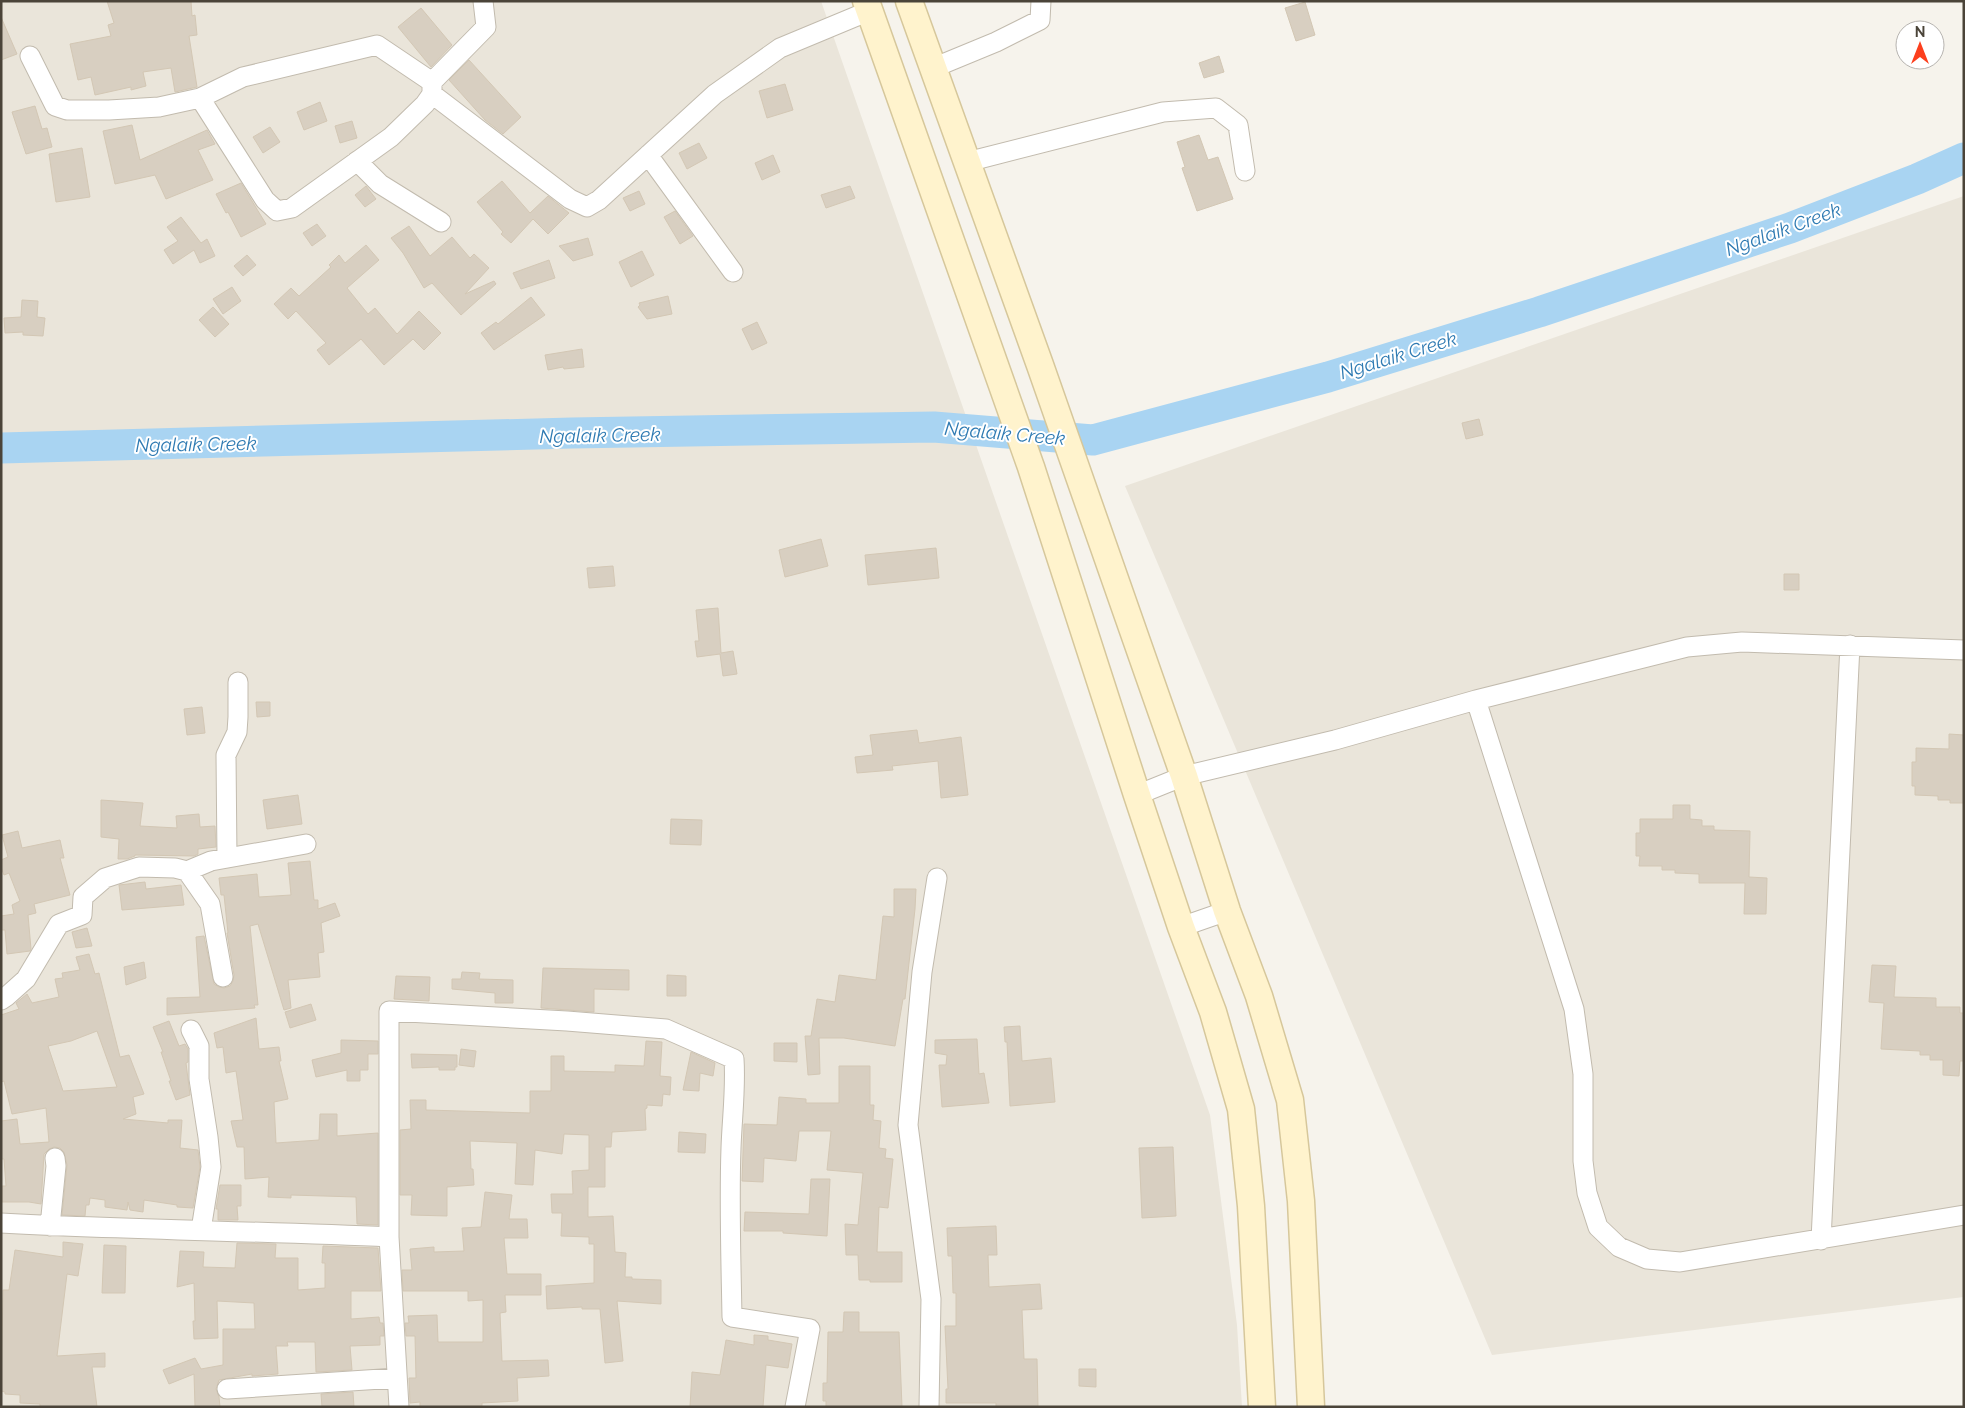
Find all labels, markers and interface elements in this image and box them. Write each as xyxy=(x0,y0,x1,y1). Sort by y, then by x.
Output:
north arrow xyxy=(1895,20,1945,70)
text: N xyxy=(1915,24,1925,40)
water label: Ngalaik Creek xyxy=(1722,198,1844,260)
water label: Ngalaik Creek xyxy=(1337,327,1459,383)
water label: Ngalaik Creek xyxy=(944,417,1066,449)
water label: Ngalaik Creek xyxy=(539,423,661,447)
water label: Ngalaik Creek xyxy=(135,432,257,456)

